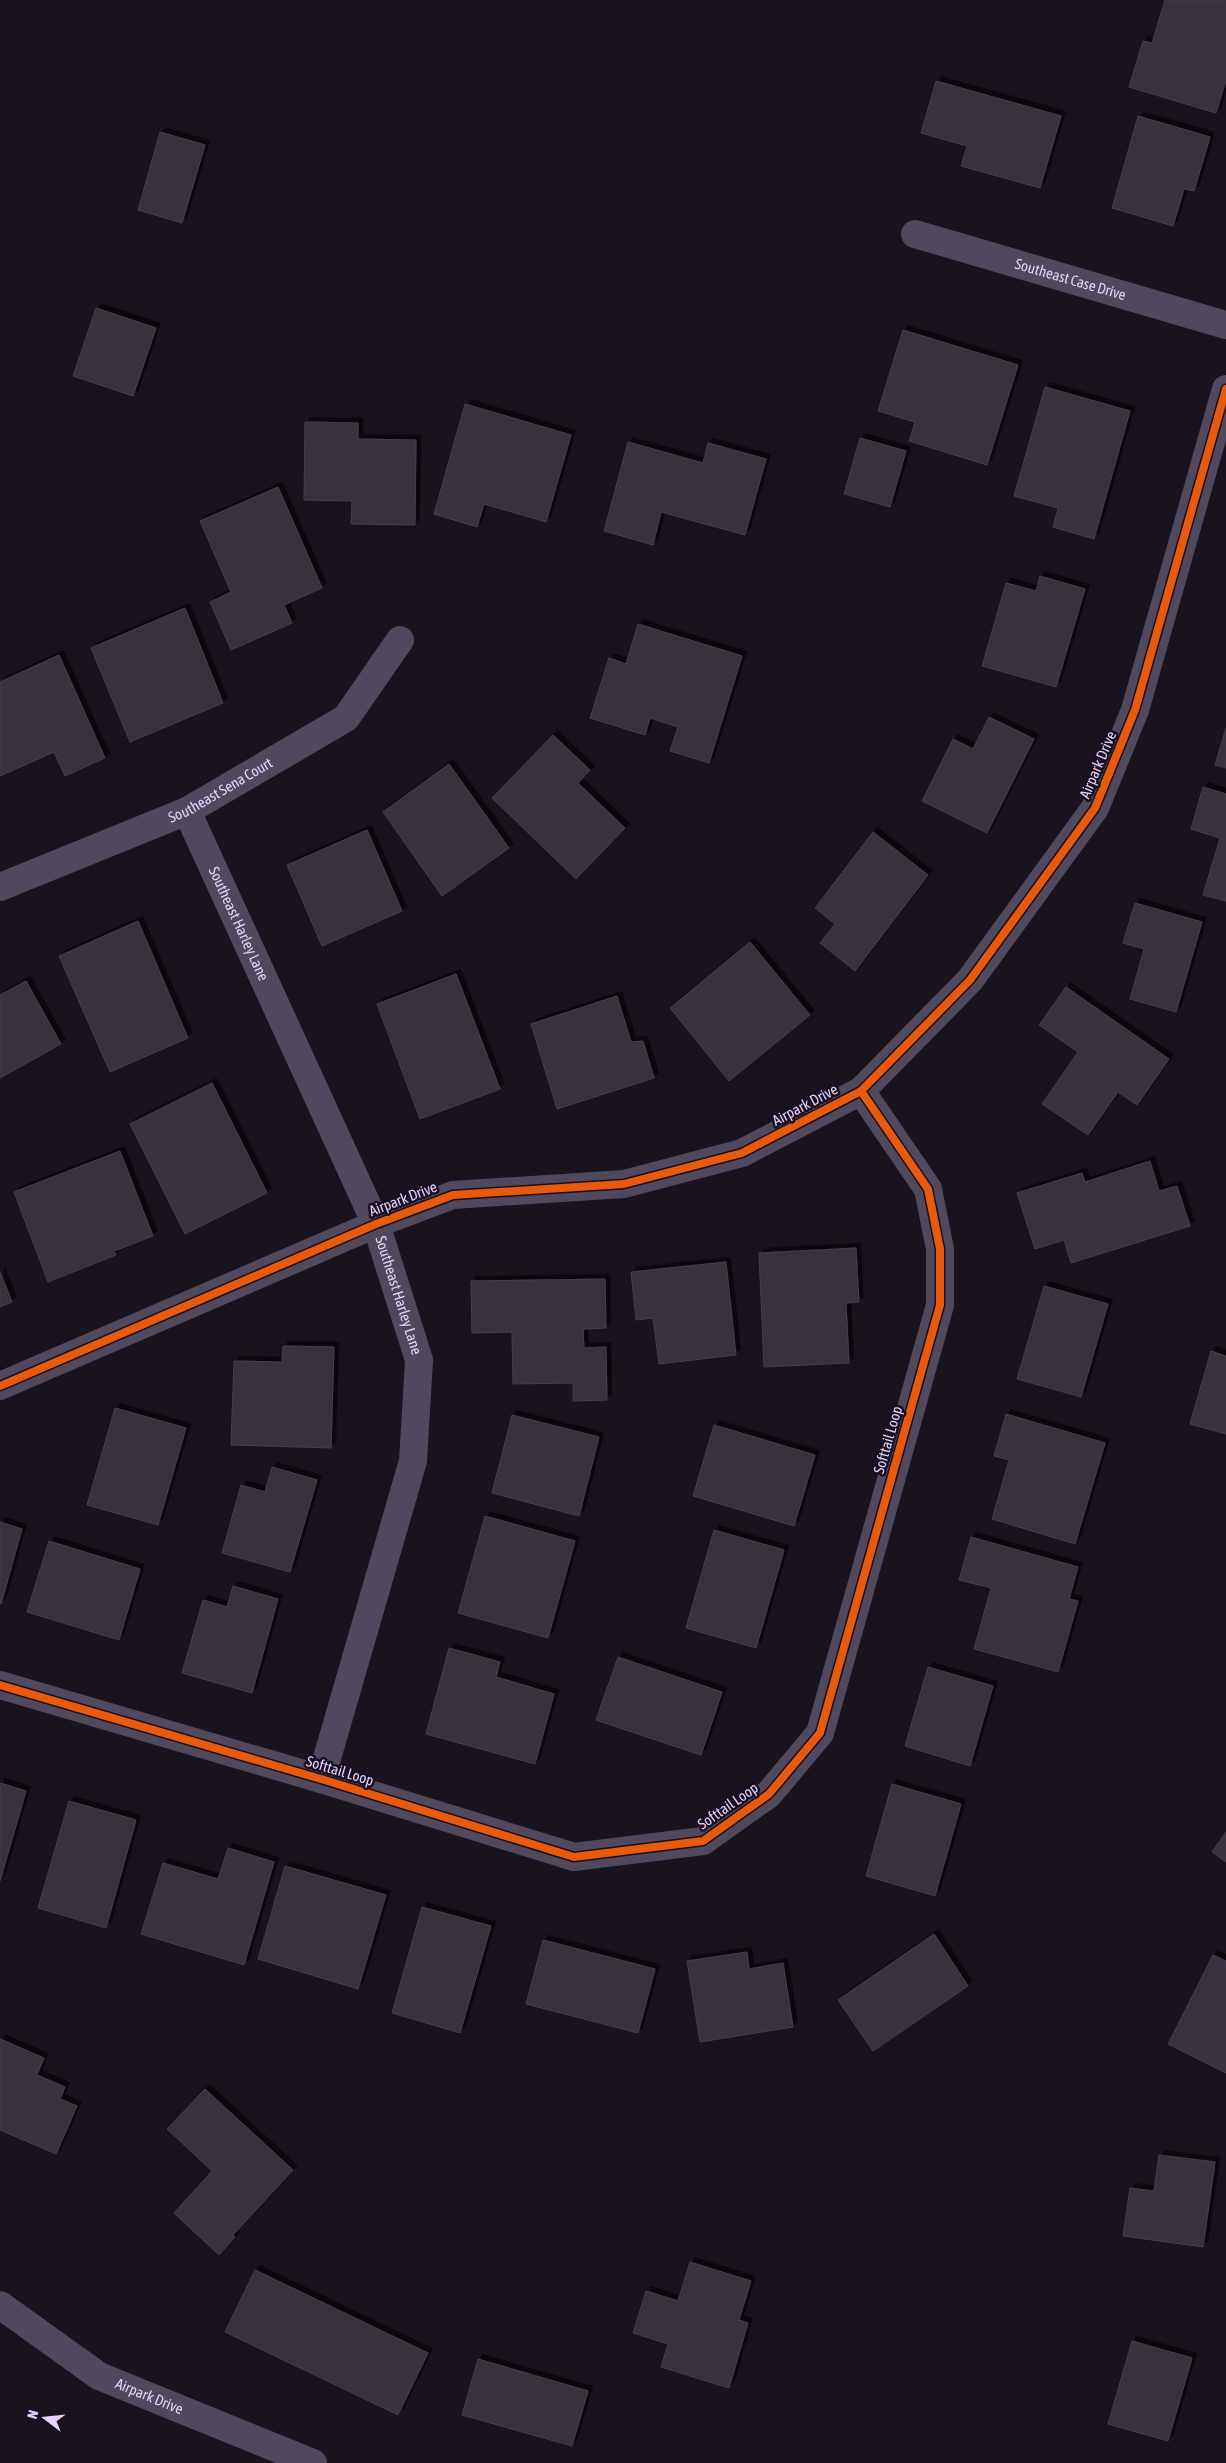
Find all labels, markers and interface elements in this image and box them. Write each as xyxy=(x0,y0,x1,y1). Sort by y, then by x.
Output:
street label: Southeast Case Drive xyxy=(1013,255,1128,303)
street label: Airpark Drive xyxy=(1076,728,1119,801)
street label: Southeast Sena Court xyxy=(166,754,275,826)
street label: Southeast Harley Lane xyxy=(206,864,273,983)
street label: Airpark Drive xyxy=(769,1080,840,1129)
street label: Airpark Drive xyxy=(366,1178,439,1219)
street label: Southeast Harley Lane xyxy=(372,1234,426,1357)
street label: Softtail Loop xyxy=(870,1404,905,1476)
street label: Softtail Loop xyxy=(304,1752,376,1789)
street label: Softtail Loop xyxy=(694,1779,761,1833)
street label: Airpark Drive xyxy=(113,2375,186,2417)
north arrow xyxy=(20,2393,70,2443)
text: N xyxy=(24,2408,41,2421)

